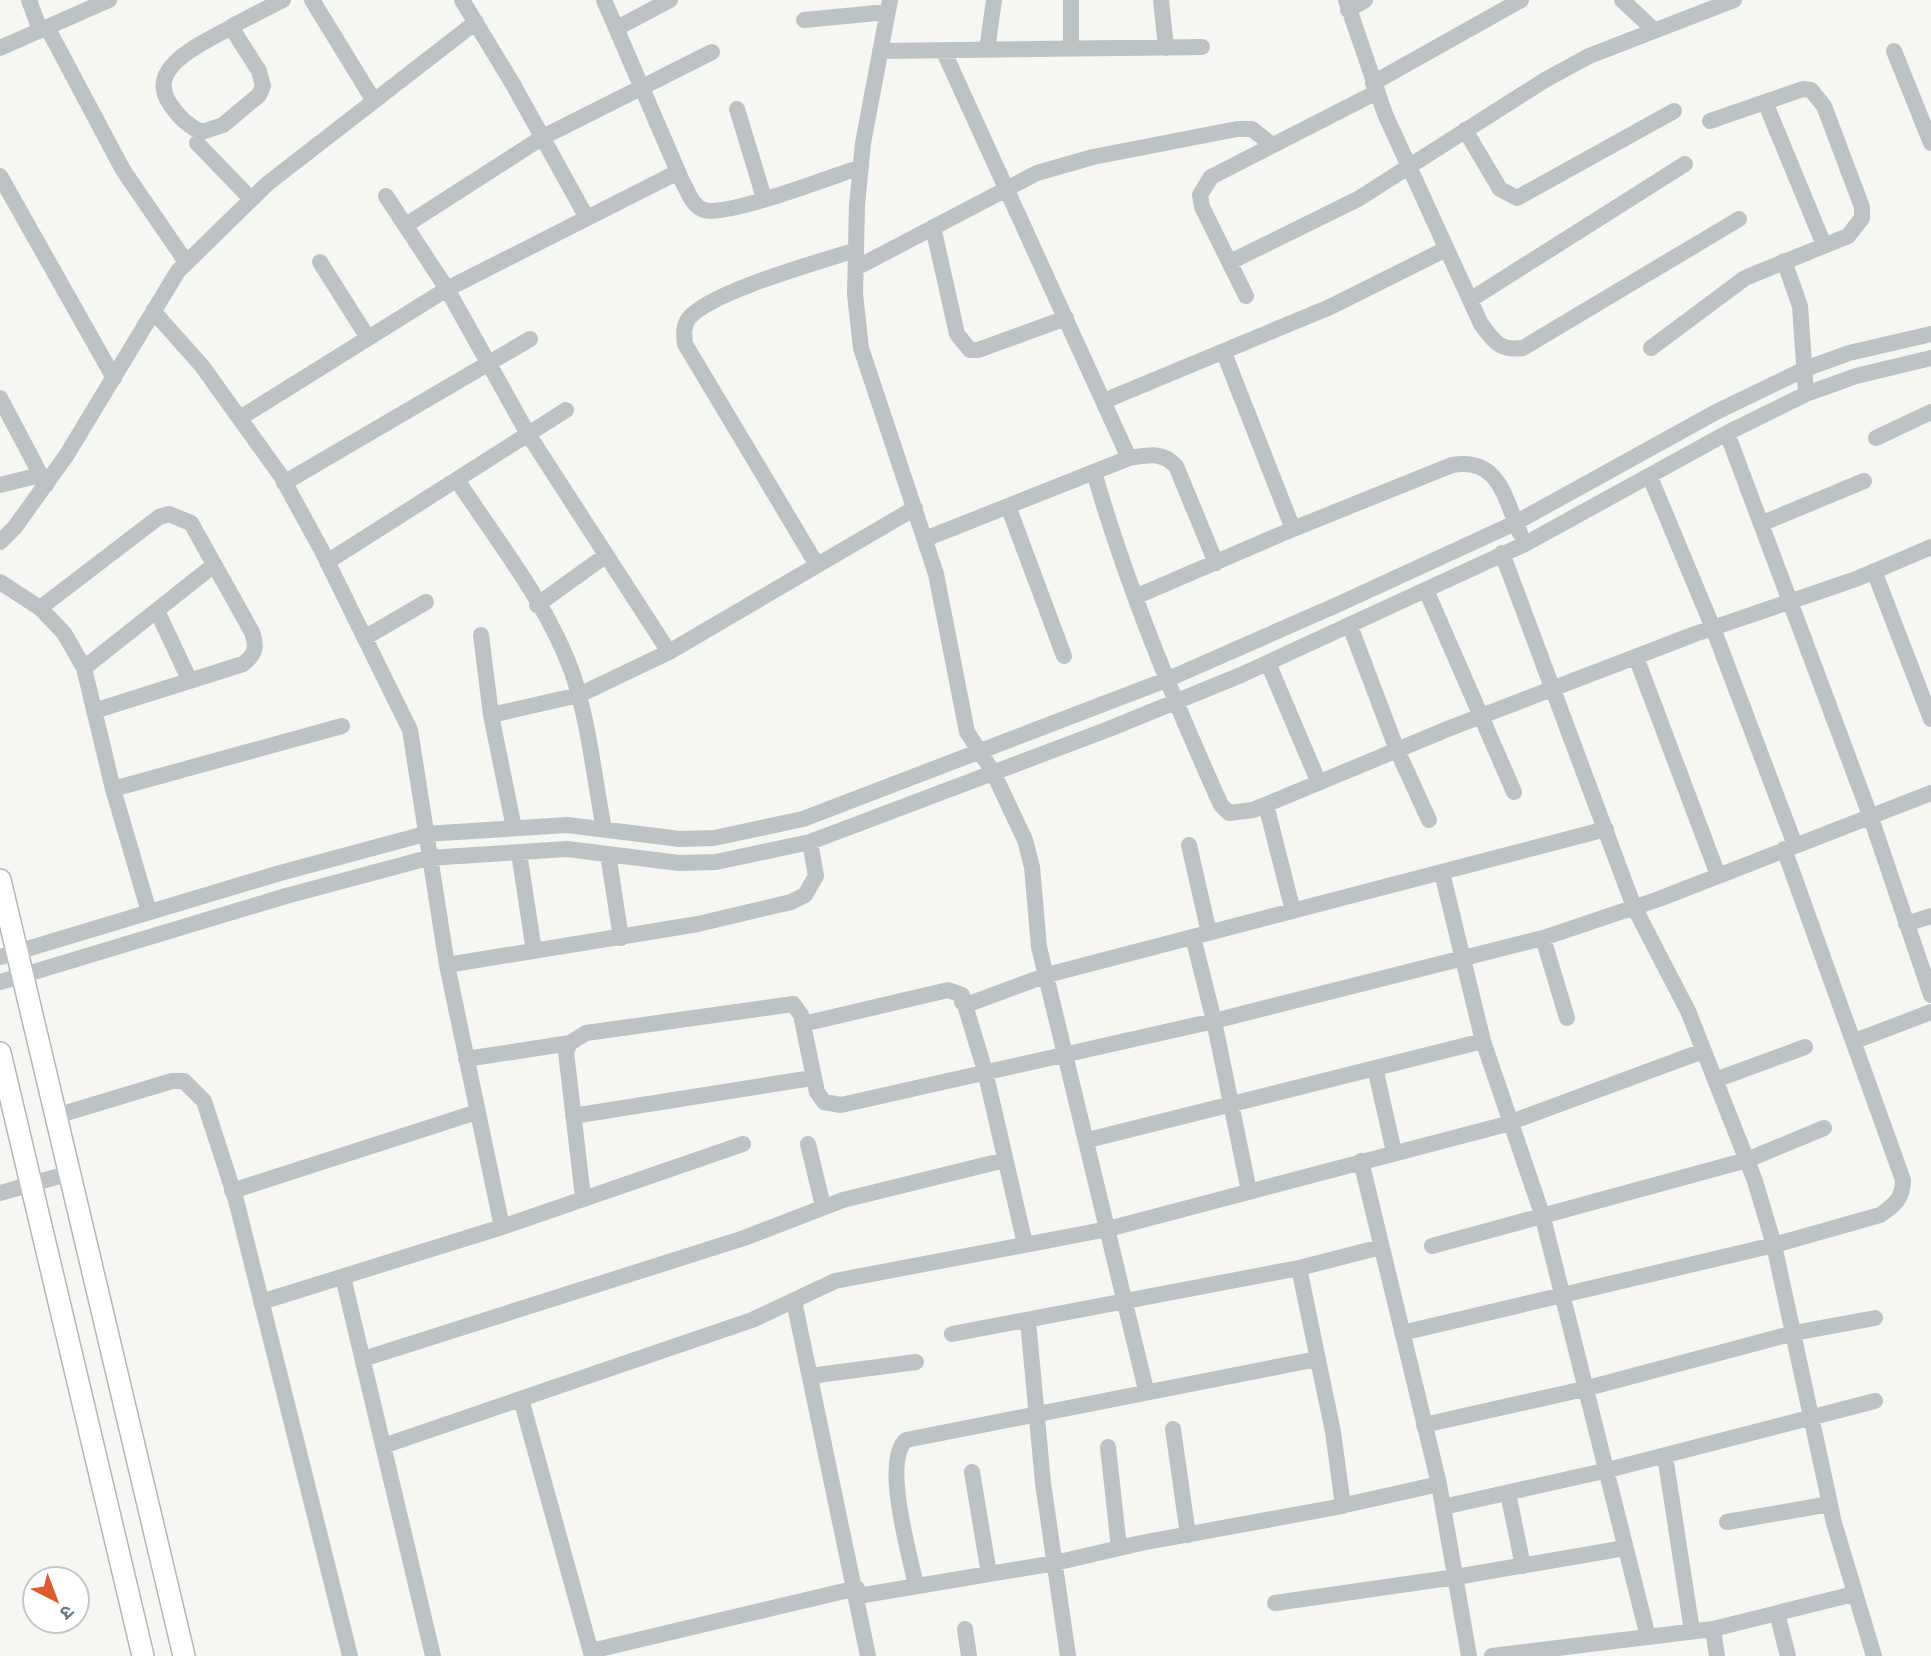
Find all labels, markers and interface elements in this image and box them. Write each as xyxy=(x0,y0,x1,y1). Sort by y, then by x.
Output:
north arrow xyxy=(21,1565,91,1635)
text: उ xyxy=(55,1600,79,1625)

